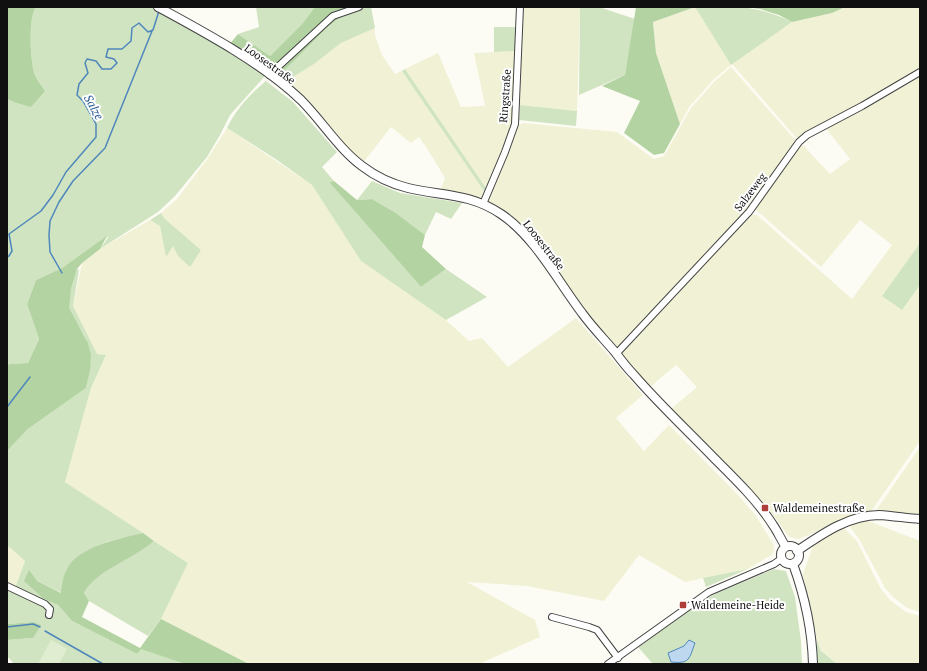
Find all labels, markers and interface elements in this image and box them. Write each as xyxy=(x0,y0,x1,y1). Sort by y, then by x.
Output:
street label: Loosestraße xyxy=(242,41,299,87)
street label: Ringstraße xyxy=(496,68,514,123)
water label: Salze xyxy=(81,92,107,123)
street label: Salzeweg xyxy=(731,170,769,214)
street label: Loosestraße xyxy=(520,217,568,273)
place label: Waldemeinestraße xyxy=(773,501,865,515)
marker: Waldemeinestraße xyxy=(760,503,770,513)
place label: Waldemeine-Heide xyxy=(691,598,785,612)
marker: Waldemeine-Heide xyxy=(678,600,688,610)

